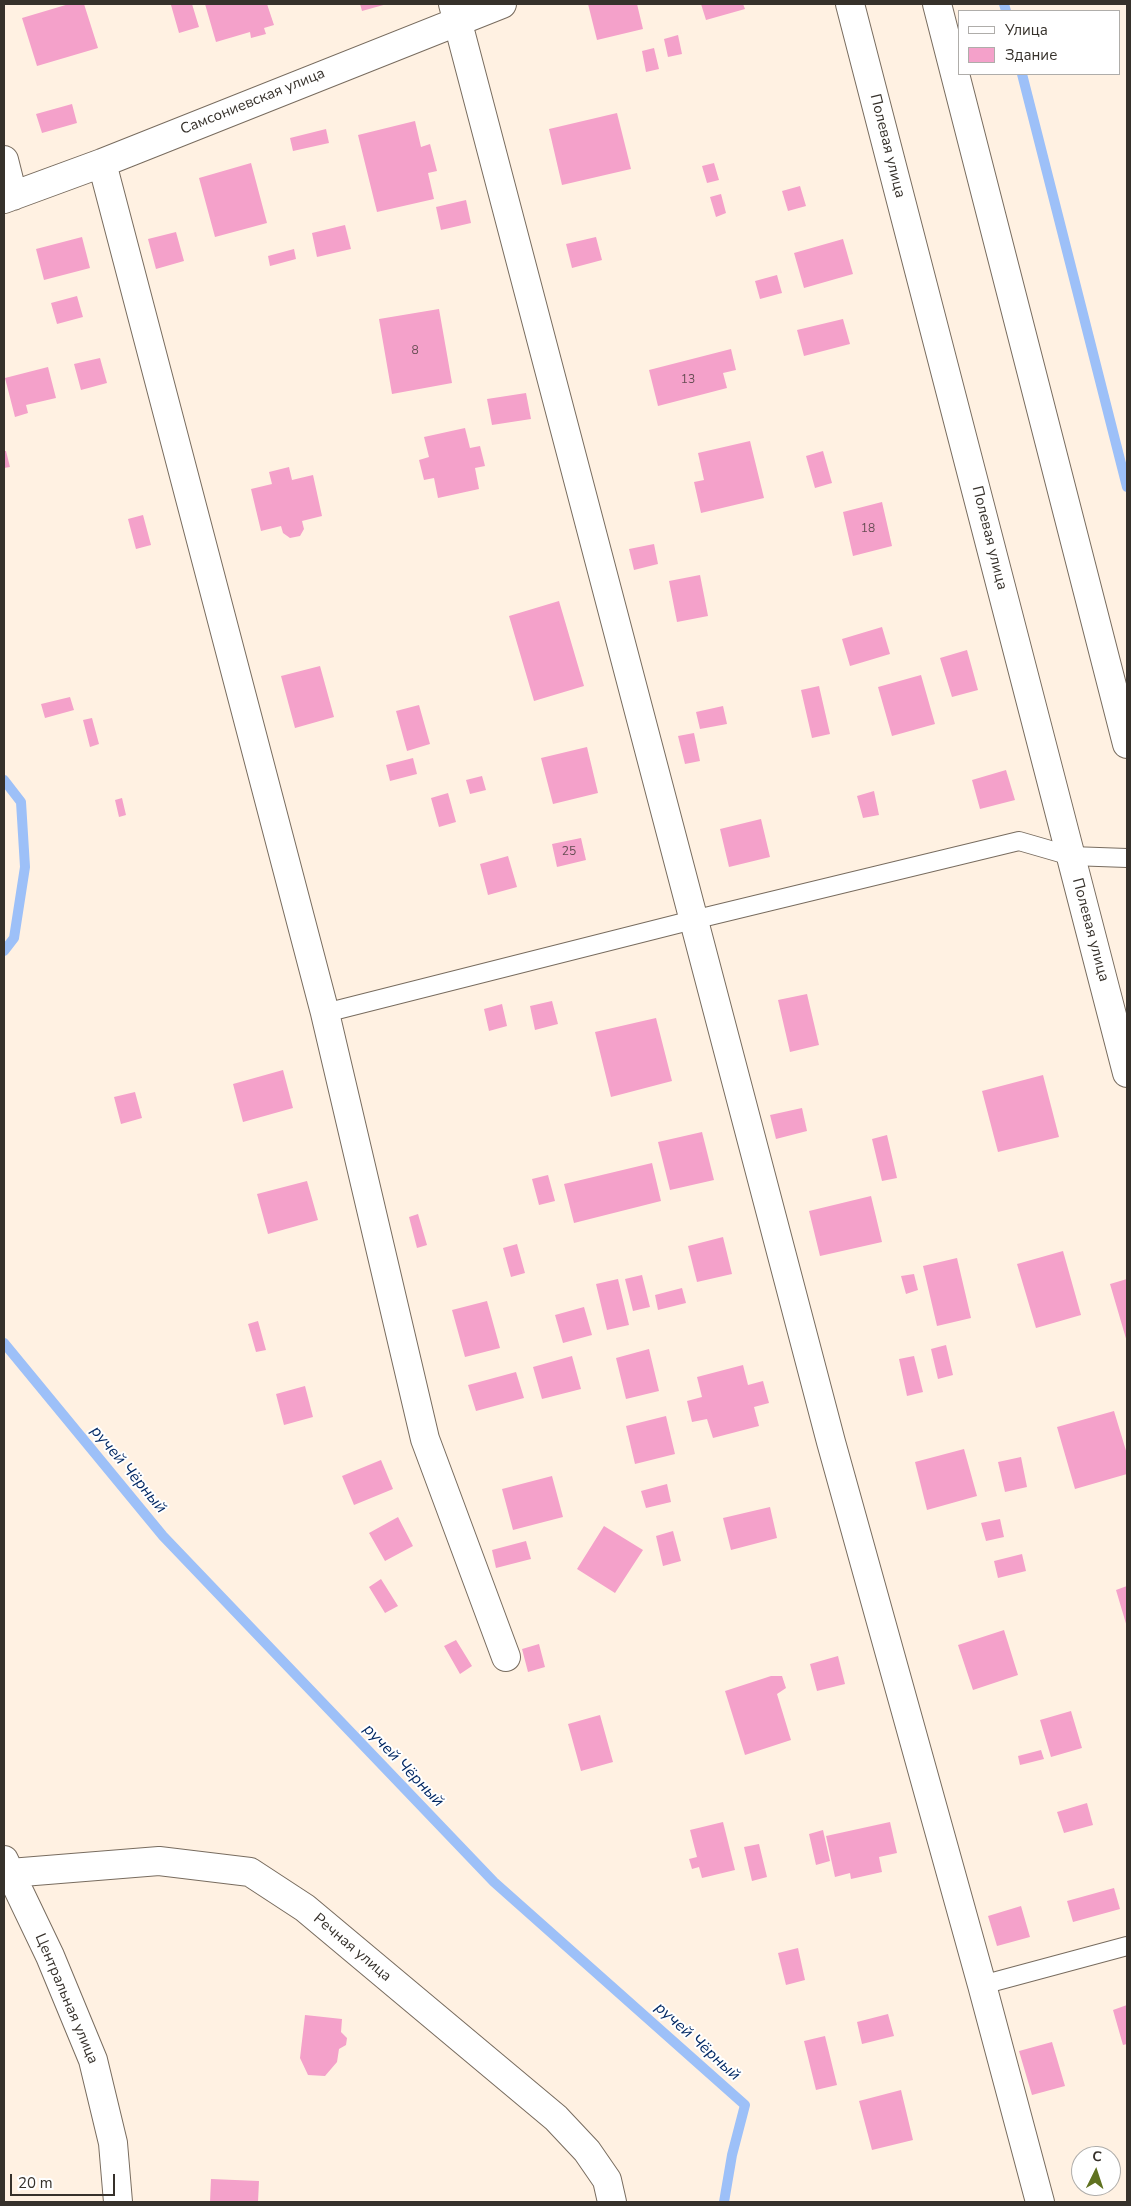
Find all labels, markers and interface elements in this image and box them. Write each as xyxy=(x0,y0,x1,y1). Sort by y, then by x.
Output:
legend xyxy=(958,10,1121,75)
text: Улица xyxy=(1005,20,1048,40)
text: Здание xyxy=(1005,45,1057,65)
street label: Самсониевская улица xyxy=(178,65,328,139)
street label: Полевая улица xyxy=(865,92,909,200)
house number: 8 xyxy=(411,344,419,358)
house number: 13 xyxy=(681,373,695,387)
street label: Полевая улица xyxy=(967,484,1011,592)
house number: 18 xyxy=(861,522,875,536)
house number: 25 xyxy=(562,845,576,859)
street label: Полевая улица xyxy=(1068,876,1112,984)
water label: ручей Чёрный xyxy=(86,1422,170,1518)
water label: ручей Чёрный xyxy=(359,1720,447,1812)
street label: Речная улица xyxy=(309,1910,395,1986)
street label: Центральная улица xyxy=(30,1931,102,2067)
water label: ручей Чёрный xyxy=(650,1999,744,2085)
north arrow xyxy=(1071,2146,1121,2196)
text: С xyxy=(1092,2147,1102,2166)
scale bar xyxy=(12,2164,118,2196)
text: 20 m xyxy=(18,2173,53,2193)

